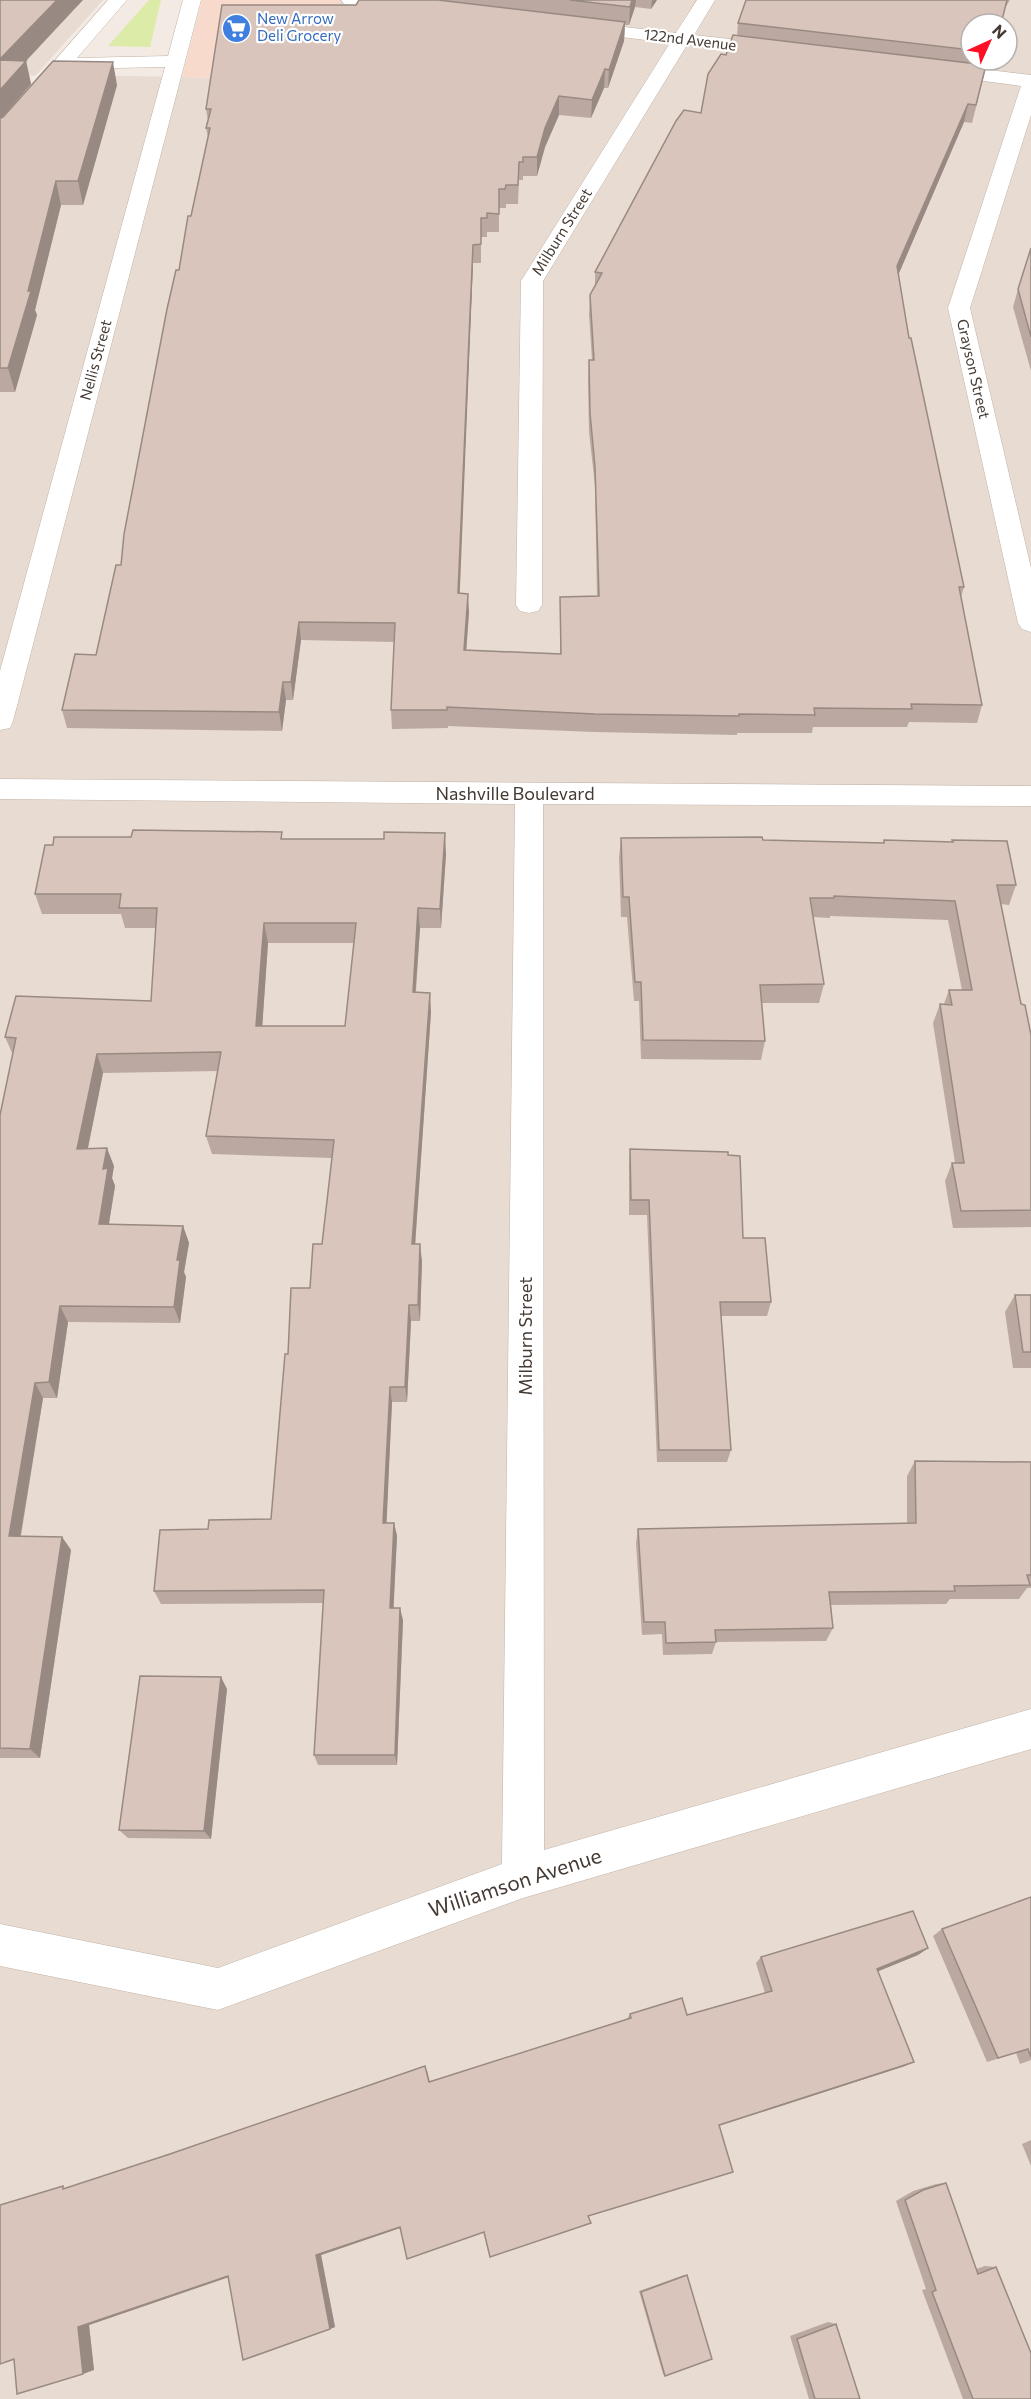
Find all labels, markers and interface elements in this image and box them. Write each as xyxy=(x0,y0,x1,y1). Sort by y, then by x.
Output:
place label: New Arrow Deli Grocery xyxy=(257,9,342,44)
supermarket icon: New Arrow Deli Grocery xyxy=(220,12,252,44)
north arrow xyxy=(959,12,1019,72)
text: N xyxy=(989,20,1011,42)
street label: 122nd Avenue xyxy=(643,24,738,54)
street label: Milburn Street xyxy=(527,185,595,278)
street label: Nellis Street xyxy=(76,317,114,402)
street label: Grayson Street xyxy=(954,317,994,420)
street label: Nashville Boulevard xyxy=(435,782,595,804)
street label: Milburn Street xyxy=(514,1277,536,1395)
street label: Williamson Avenue xyxy=(425,1842,604,1921)

